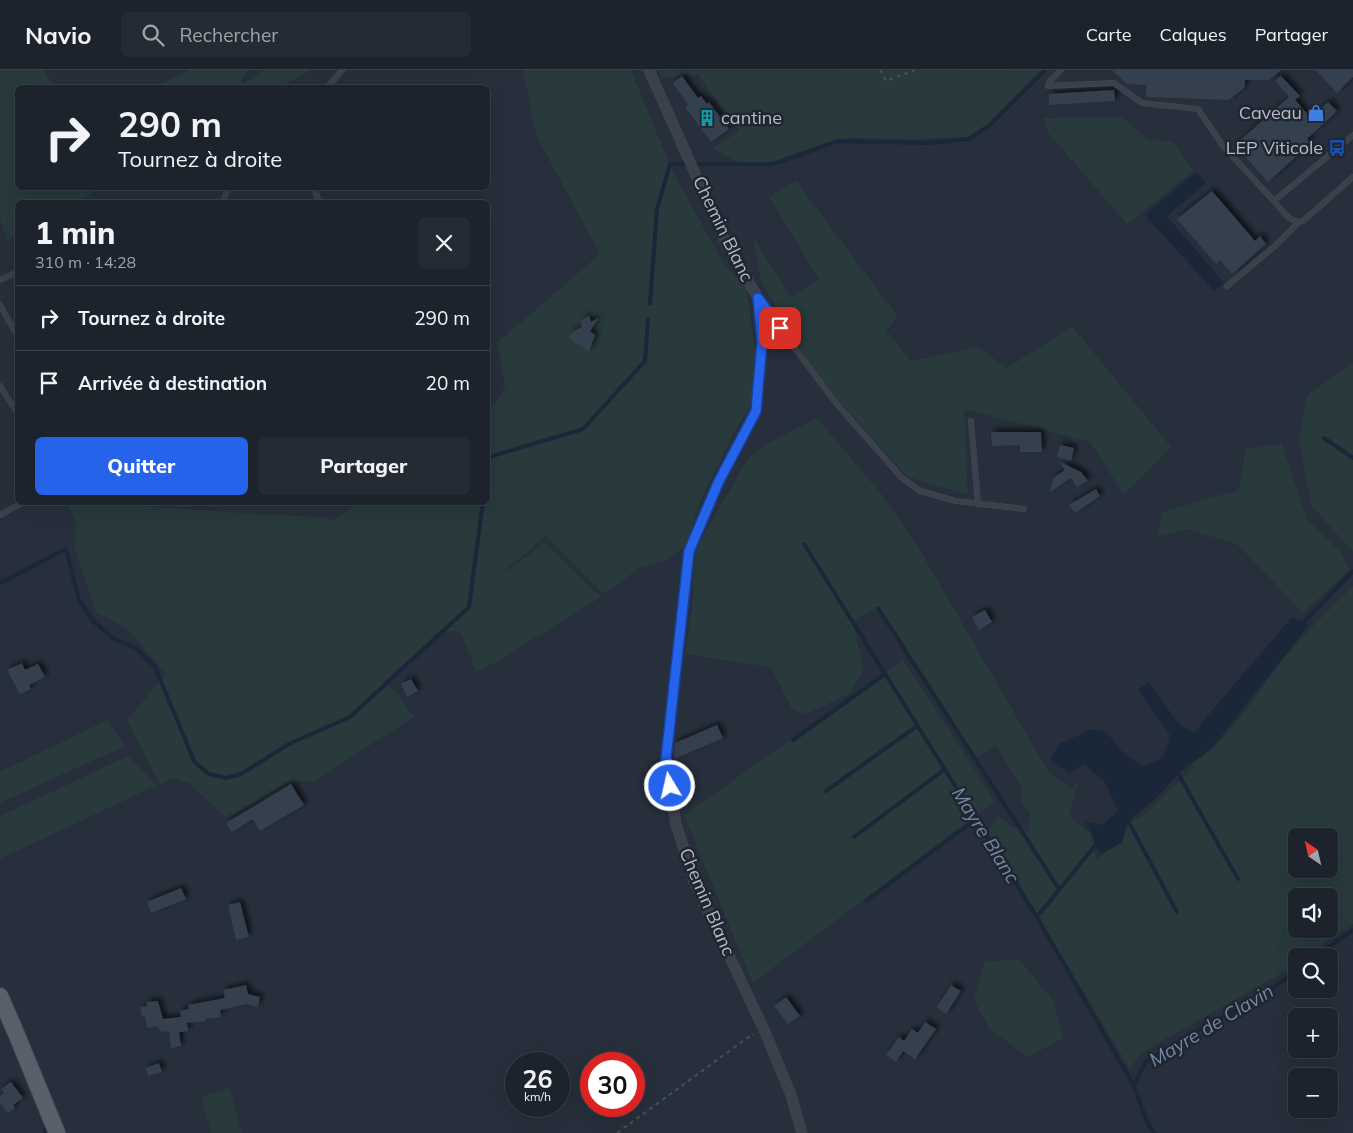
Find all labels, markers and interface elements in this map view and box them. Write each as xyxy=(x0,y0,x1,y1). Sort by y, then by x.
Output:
search box xyxy=(121,12,471,57)
text: Navio xyxy=(25,20,91,50)
icon: search xyxy=(139,21,167,49)
text: Rechercher xyxy=(179,23,278,47)
text: Carte xyxy=(1086,23,1132,46)
text: Calques xyxy=(1160,23,1227,46)
text: Partager xyxy=(1255,23,1328,46)
place label: Caveau xyxy=(1239,101,1302,124)
text: 290 m xyxy=(118,102,222,146)
shop icon: Caveau xyxy=(1306,103,1326,123)
icon: right xyxy=(35,105,100,170)
place label: cantine xyxy=(721,106,782,129)
building icon: cantine xyxy=(697,108,717,128)
place label: LEP Viticole xyxy=(1226,136,1323,159)
bus stop icon: LEP Viticole xyxy=(1327,138,1347,158)
text: Tournez à droite xyxy=(118,145,282,173)
street label: Chemin Blanc xyxy=(688,172,759,285)
text: 1 min xyxy=(35,214,115,252)
button: close xyxy=(418,217,470,269)
text: 310 m · 14:28 xyxy=(35,252,136,272)
icon: right xyxy=(35,304,63,332)
text: Tournez à droite xyxy=(78,306,225,330)
text: 290 m xyxy=(414,306,470,330)
pin xyxy=(759,307,801,349)
icon: arrive xyxy=(766,314,794,342)
icon: arrive xyxy=(35,369,63,397)
text: Arrivée à destination xyxy=(78,371,267,395)
text: 20 m xyxy=(426,371,470,395)
button: Quitter xyxy=(35,437,248,495)
button: Partager xyxy=(258,437,470,495)
position arrow xyxy=(643,759,695,811)
water label: Mayre Blanc xyxy=(947,782,1025,888)
north arrow xyxy=(1288,828,1338,878)
map controls xyxy=(1288,828,1338,1118)
street label: Chemin Blanc xyxy=(674,844,741,959)
button: sound xyxy=(1288,888,1338,938)
button: search xyxy=(1288,948,1338,998)
water label: Mayre de Clavin xyxy=(1144,978,1278,1072)
button: + xyxy=(1288,1008,1338,1058)
speed limit sign: 30 xyxy=(580,1052,645,1117)
text: 26 xyxy=(522,1063,553,1094)
button: − xyxy=(1288,1068,1338,1118)
text: km/h xyxy=(524,1089,551,1104)

